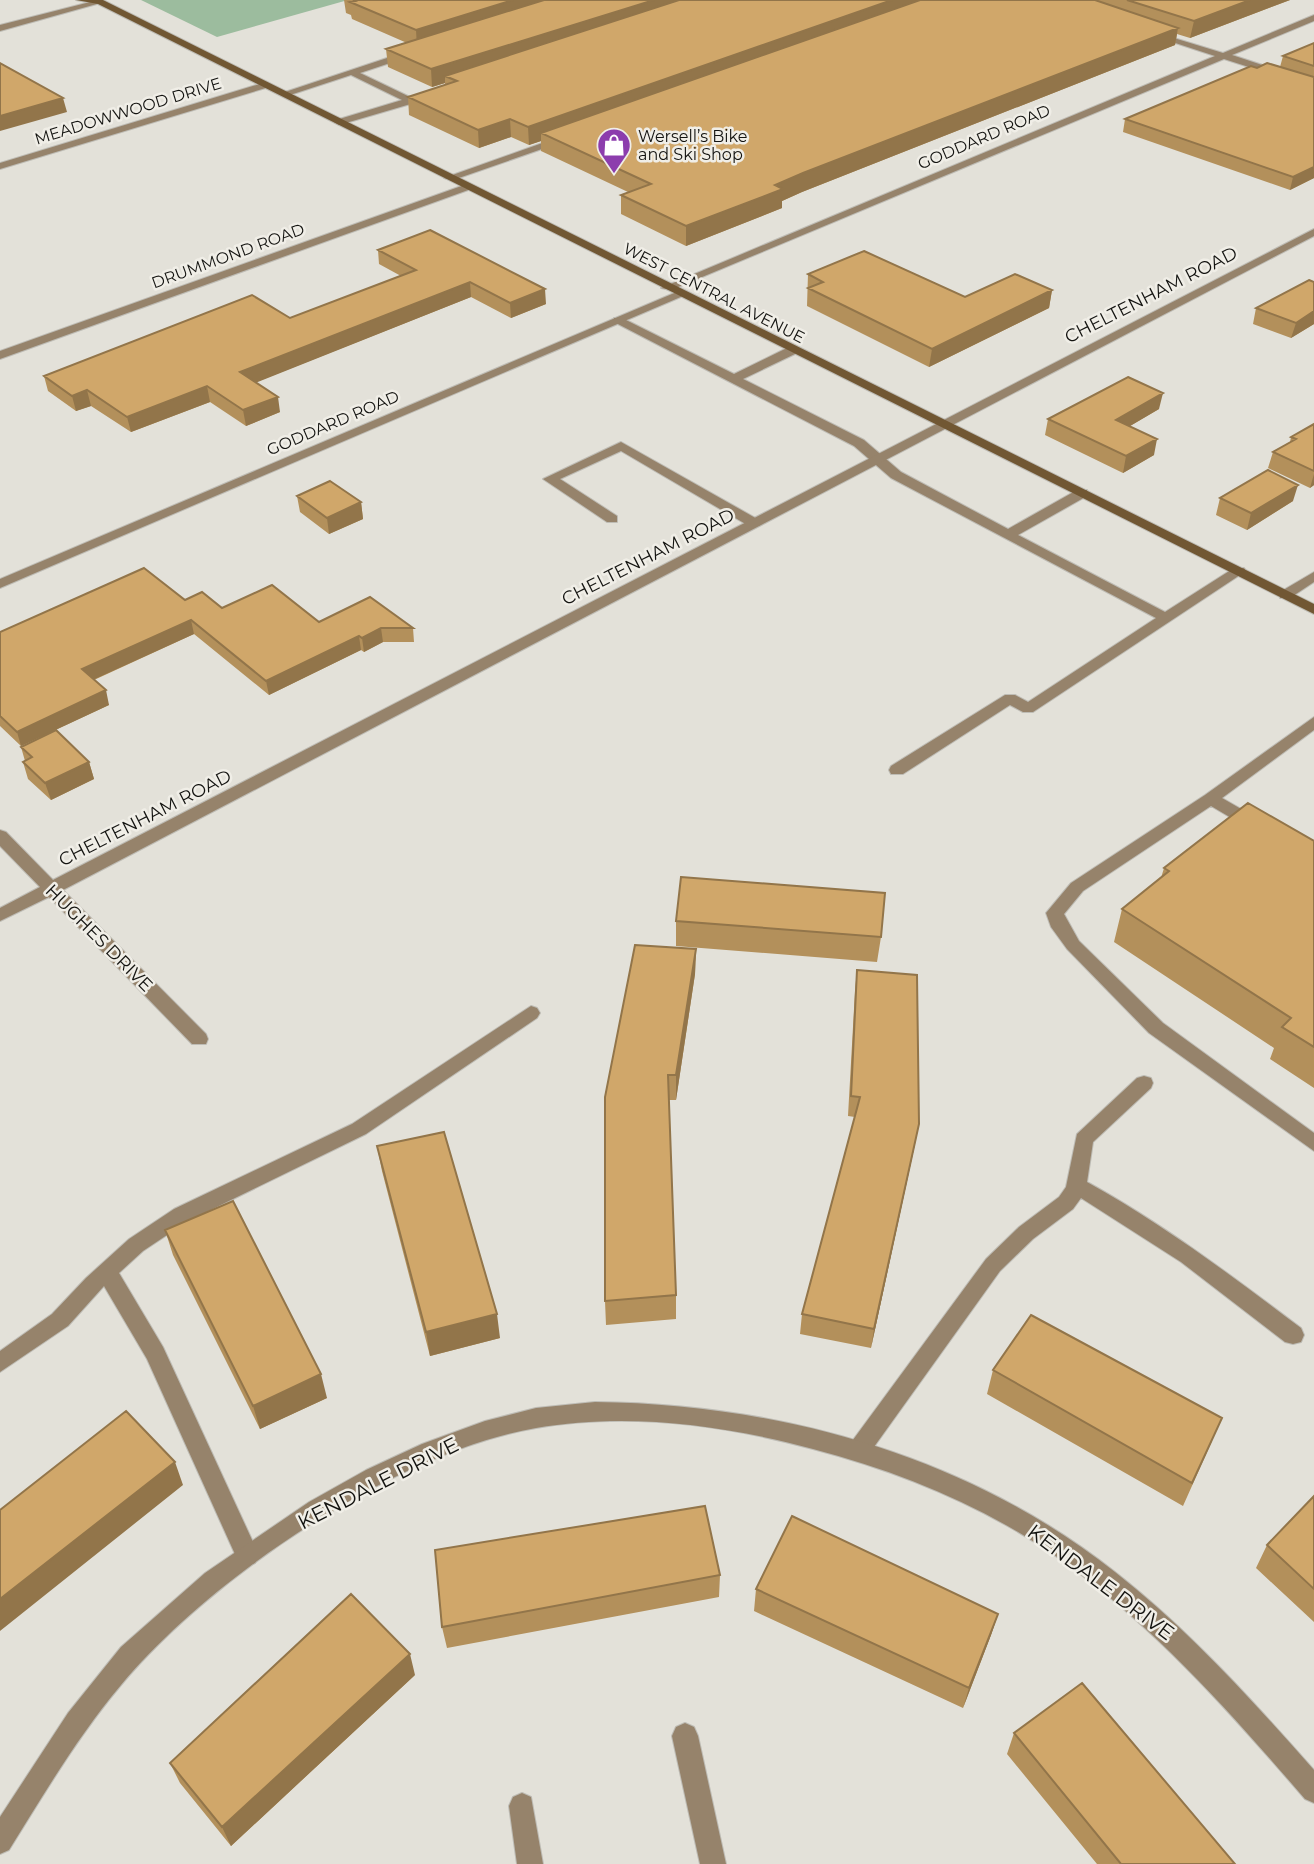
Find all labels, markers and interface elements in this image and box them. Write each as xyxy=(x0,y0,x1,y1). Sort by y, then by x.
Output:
street label: MEADOWWOOD DRIVE xyxy=(32,74,224,148)
street label: GODDARD ROAD xyxy=(915,101,1053,173)
shop icon: Wersell’s Bike and Ski Shop xyxy=(595,126,633,175)
place label: Wersell’s Bike and Ski Shop xyxy=(638,127,747,164)
street label: DRUMMOND ROAD xyxy=(149,219,307,293)
street label: WEST CENTRAL AVENUE xyxy=(620,239,808,347)
street label: CHELTENHAM ROAD xyxy=(1061,242,1241,348)
street label: GODDARD ROAD xyxy=(264,387,402,459)
street label: CHELTENHAM ROAD xyxy=(558,504,738,610)
street label: CHELTENHAM ROAD xyxy=(55,765,235,871)
street label: HUGHES DRIVE xyxy=(41,880,157,996)
street label: KENDALE DRIVE xyxy=(293,1432,463,1534)
street label: KENDALE DRIVE xyxy=(1023,1519,1179,1645)

